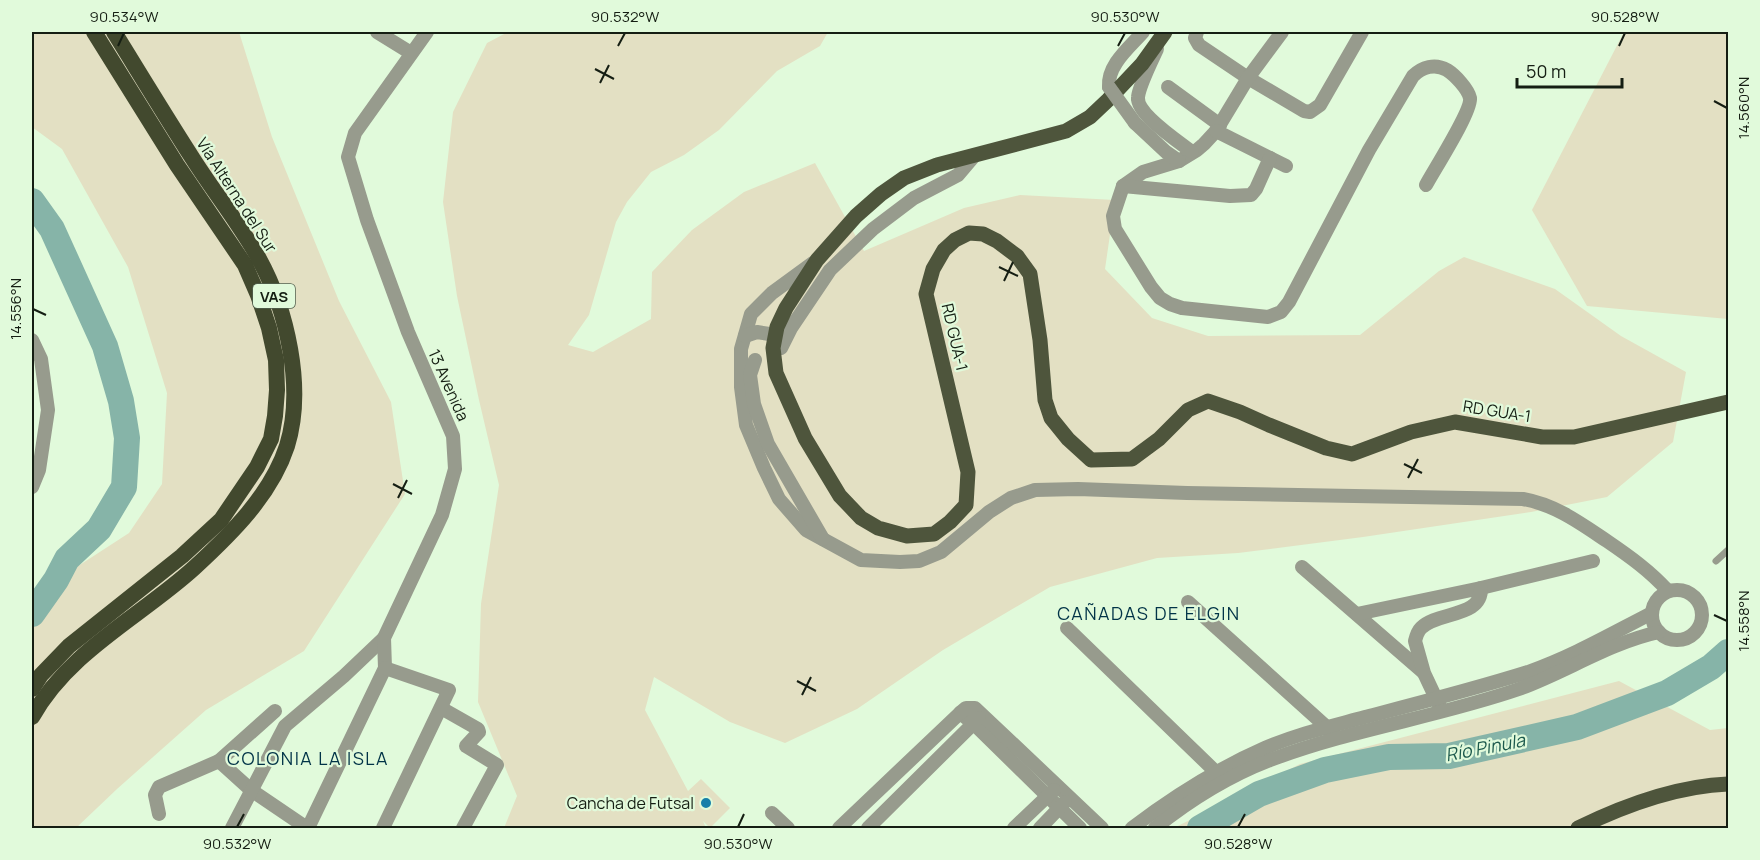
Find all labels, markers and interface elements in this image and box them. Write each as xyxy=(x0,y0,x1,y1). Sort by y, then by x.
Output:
text: 90.534°W xyxy=(90,6,158,27)
text: 90.532°W xyxy=(591,6,659,27)
text: 90.530°W xyxy=(1090,6,1160,27)
text: 90.528°W xyxy=(1591,6,1659,27)
scale bar xyxy=(1517,51,1622,89)
text: 50 m xyxy=(1526,59,1566,83)
text: 14.560°N xyxy=(1733,77,1754,139)
street label: Vía Alterna del Sur xyxy=(192,133,282,257)
text: 14.556°N xyxy=(5,278,26,340)
road number: VAS xyxy=(253,284,295,308)
street label: RD GUA-1 xyxy=(937,301,973,373)
street label: 13 Avenida xyxy=(423,346,475,424)
street label: RD GUA-1 xyxy=(1461,395,1533,427)
text: 14.558°N xyxy=(1733,590,1754,652)
district label: CAÑADAS DE ELGIN xyxy=(1057,601,1241,625)
water label: Río Pinula xyxy=(1443,727,1528,766)
district label: COLONIA LA ISLA xyxy=(227,746,389,770)
place label: Cancha de Futsal xyxy=(567,792,694,814)
marker: Cancha de Futsal xyxy=(699,796,713,810)
text: 90.532°W xyxy=(203,833,271,854)
text: 90.530°W xyxy=(703,833,773,854)
text: 90.528°W xyxy=(1204,833,1272,854)

